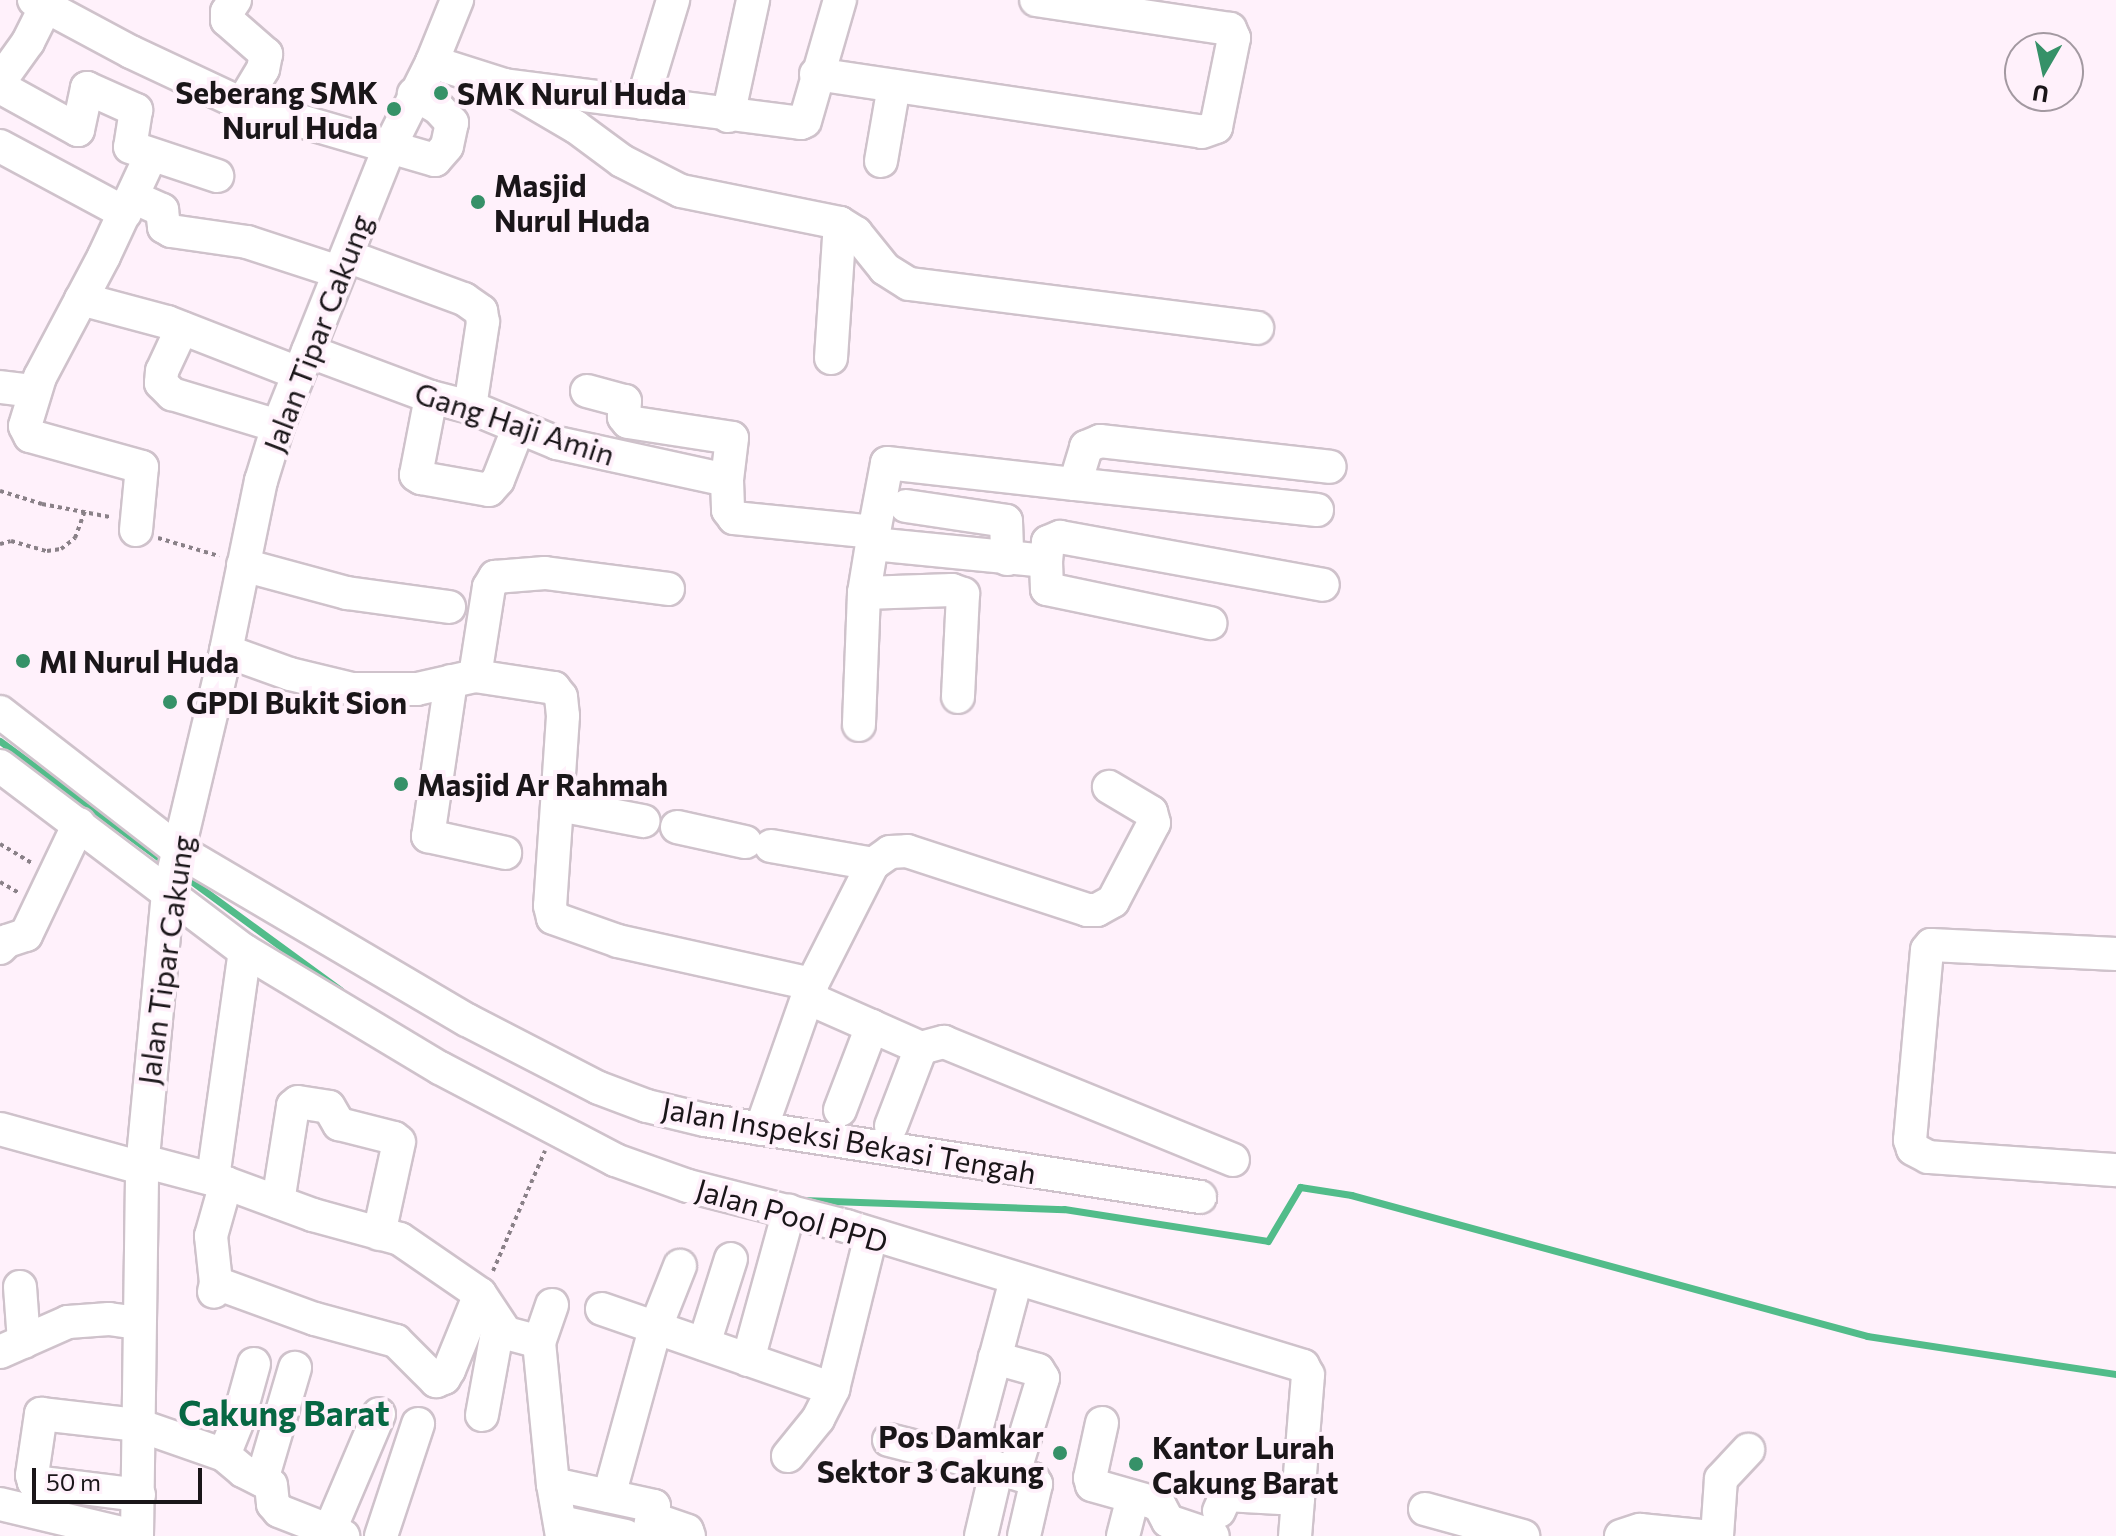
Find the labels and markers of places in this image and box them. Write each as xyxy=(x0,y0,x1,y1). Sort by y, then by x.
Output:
place label: Seberang SMK Nurul Huda xyxy=(175,74,378,144)
place label: SMK Nurul Huda xyxy=(457,75,687,111)
marker: SMK Nurul Huda xyxy=(432,84,450,102)
marker: Seberang SMK Nurul Huda xyxy=(385,100,403,118)
place label: Masjid Nurul Huda xyxy=(494,167,650,238)
marker: Masjid Nurul Huda xyxy=(469,193,487,211)
place label: MI Nurul Huda xyxy=(39,643,239,679)
marker: MI Nurul Huda xyxy=(14,652,32,670)
place label: GPDI Bukit Sion xyxy=(186,684,407,720)
marker: GPDI Bukit Sion xyxy=(161,693,179,711)
place label: Masjid Ar Rahmah xyxy=(417,766,668,802)
marker: Masjid Ar Rahmah xyxy=(392,775,410,793)
place label: Pos Damkar Sektor 3 Cakung xyxy=(817,1418,1044,1488)
place label: Kantor Lurah Cakung Barat xyxy=(1152,1429,1338,1500)
marker: Pos Damkar Sektor 3 Cakung xyxy=(1051,1444,1069,1462)
marker: Kantor Lurah Cakung Barat xyxy=(1127,1455,1145,1473)

